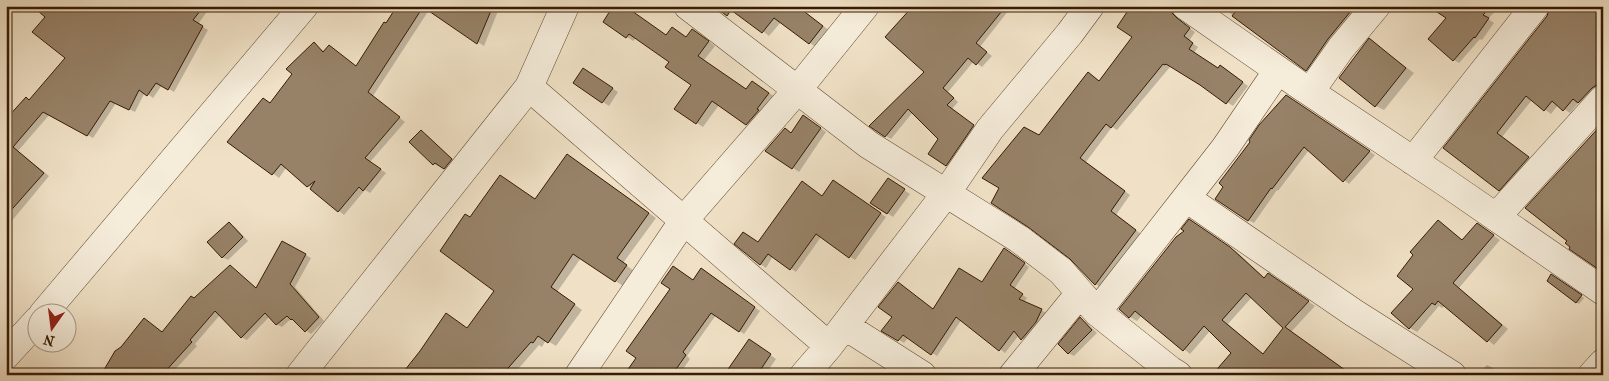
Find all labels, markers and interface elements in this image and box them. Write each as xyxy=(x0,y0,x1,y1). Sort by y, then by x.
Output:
north arrow xyxy=(28,304,78,354)
text: N xyxy=(41,331,56,350)

